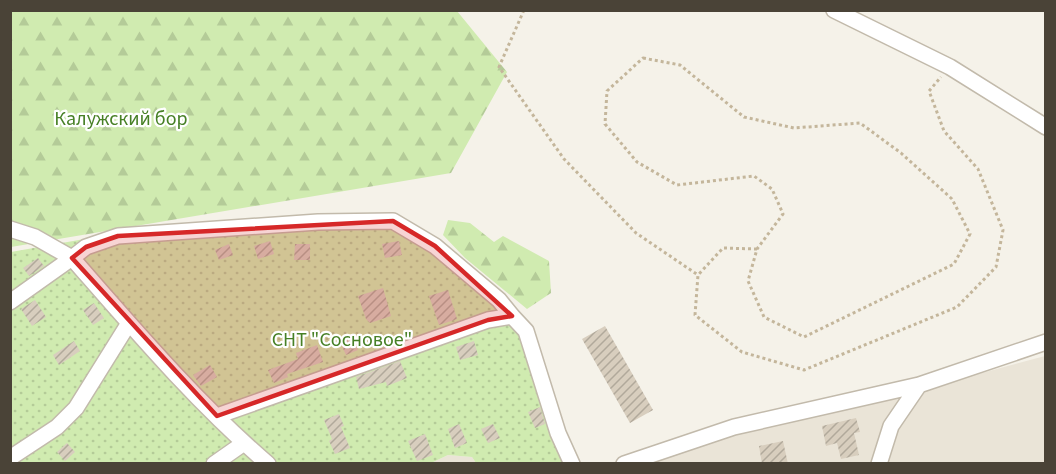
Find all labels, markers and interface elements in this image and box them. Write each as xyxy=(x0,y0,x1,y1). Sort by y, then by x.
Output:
park label: Калужский бор xyxy=(54,105,188,133)
park label: СНТ "Сосновое" xyxy=(272,326,412,354)

